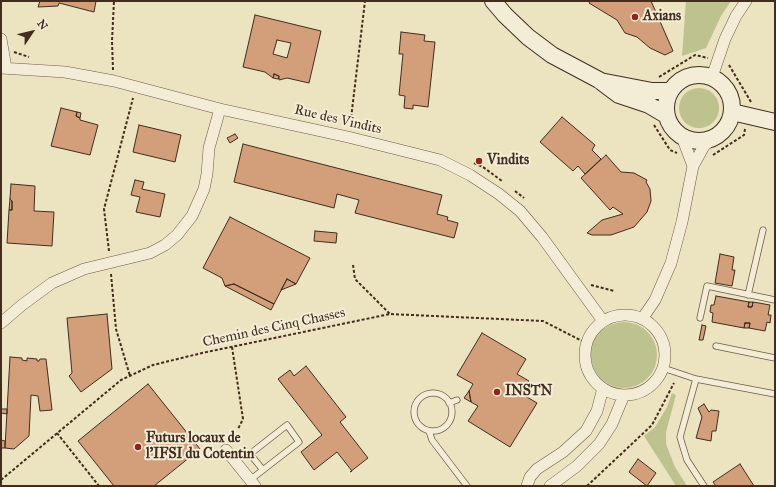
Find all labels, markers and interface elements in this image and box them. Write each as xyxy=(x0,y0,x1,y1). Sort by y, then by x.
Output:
place label: Axians xyxy=(643,9,681,25)
north arrow xyxy=(12,12,52,52)
marker: Axians xyxy=(630,12,640,22)
text: N xyxy=(34,17,50,32)
street label: Rue des Vindits xyxy=(293,102,383,138)
place label: Vindits xyxy=(487,153,529,169)
marker: Vindits xyxy=(474,156,484,166)
street label: Chemin des Cinq Chasses xyxy=(201,305,347,351)
place label: INSTN xyxy=(505,384,552,400)
marker: INSTN xyxy=(492,387,502,397)
place label: Futurs locaux de l'IFSI du Cotentin xyxy=(146,431,254,464)
marker: Futurs locaux de l'IFSI du Cotentin xyxy=(133,442,143,452)

